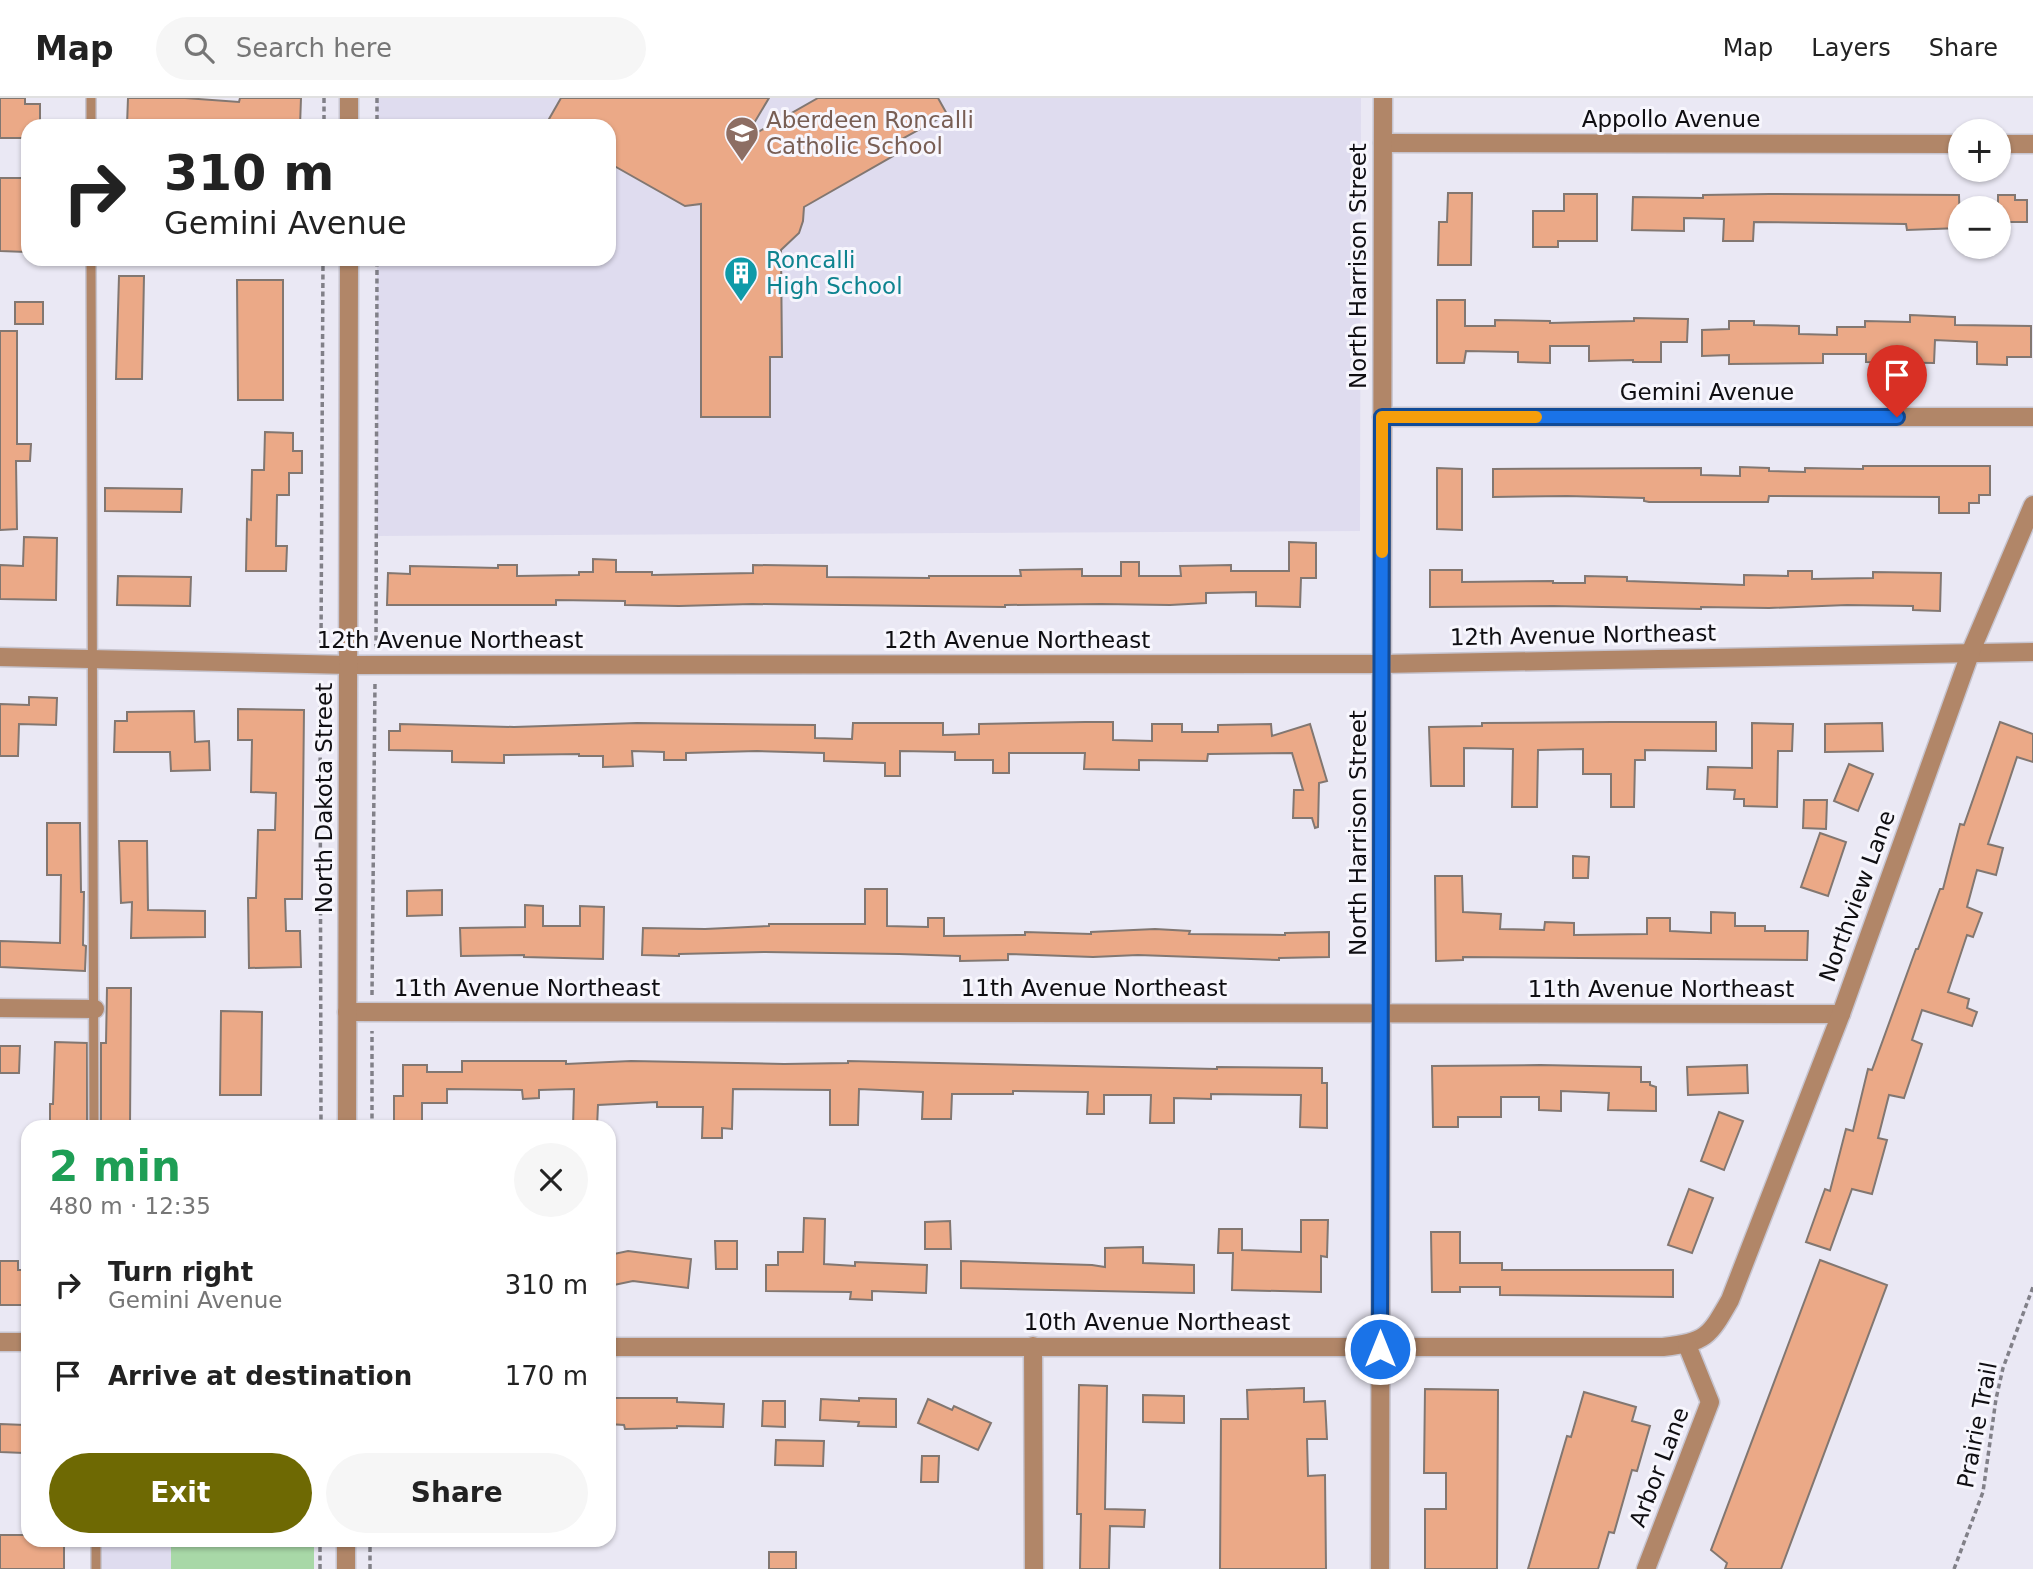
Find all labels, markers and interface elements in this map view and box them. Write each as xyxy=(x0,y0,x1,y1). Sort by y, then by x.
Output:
search box xyxy=(156,17,646,80)
text: Map xyxy=(35,29,114,68)
icon: search xyxy=(180,29,218,67)
text: Search here xyxy=(236,33,392,63)
text: Map xyxy=(1723,34,1773,62)
text: Layers xyxy=(1811,34,1891,62)
text: Share xyxy=(1929,34,1998,62)
street label: Appollo Avenue xyxy=(1582,106,1760,132)
place label: Aberdeen Roncalli Catholic School xyxy=(766,107,974,159)
school or university icon: Aberdeen Roncalli Catholic School xyxy=(723,114,761,163)
map controls xyxy=(1948,119,2011,259)
button: + xyxy=(1948,119,2011,182)
street label: North Harrison Street xyxy=(1345,143,1371,389)
text: 310 m xyxy=(164,145,334,202)
icon: right xyxy=(49,147,140,238)
button: − xyxy=(1948,196,2011,259)
text: Gemini Avenue xyxy=(164,204,407,242)
place label: Roncalli High School xyxy=(766,247,903,299)
building icon: Roncalli High School xyxy=(722,254,760,303)
pin xyxy=(1867,345,1927,417)
icon: arrive xyxy=(1878,356,1916,394)
street label: Gemini Avenue xyxy=(1620,379,1794,405)
street label: 12th Avenue Northeast xyxy=(1450,620,1716,650)
street label: 12th Avenue Northeast xyxy=(317,627,583,653)
street label: 12th Avenue Northeast xyxy=(884,627,1150,653)
street label: North Dakota Street xyxy=(311,683,337,913)
street label: North Harrison Street xyxy=(1345,710,1371,956)
street label: Northview Lane xyxy=(1814,807,1900,985)
street label: 11th Avenue Northeast xyxy=(394,975,660,1001)
street label: 11th Avenue Northeast xyxy=(961,975,1227,1001)
street label: 11th Avenue Northeast xyxy=(1528,976,1794,1002)
text: 2 min xyxy=(49,1142,181,1191)
button: close xyxy=(514,1143,588,1217)
text: 480 m · 12:35 xyxy=(49,1193,211,1219)
text: Turn right xyxy=(108,1257,253,1287)
icon: right xyxy=(49,1266,87,1304)
text: 310 m xyxy=(505,1270,588,1300)
text: Gemini Avenue xyxy=(108,1287,283,1313)
street label: 10th Avenue Northeast xyxy=(1024,1309,1290,1335)
position arrow xyxy=(1343,1312,1417,1386)
icon: arrive xyxy=(49,1357,87,1395)
street label: Prairie Trail xyxy=(1952,1360,2002,1490)
text: Arrive at destination xyxy=(108,1361,412,1391)
text: 170 m xyxy=(505,1361,588,1391)
street label: Arbor Lane xyxy=(1624,1403,1694,1531)
button: Exit xyxy=(49,1453,312,1533)
button: Share xyxy=(326,1453,588,1533)

